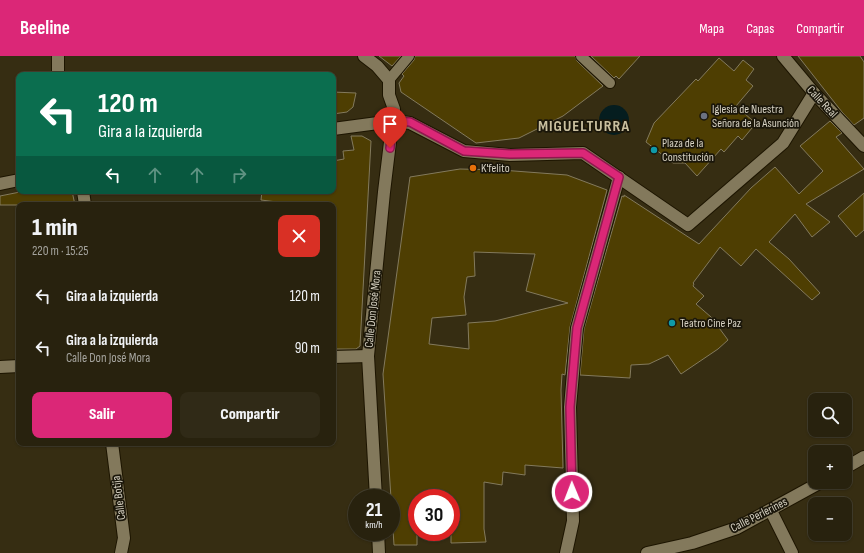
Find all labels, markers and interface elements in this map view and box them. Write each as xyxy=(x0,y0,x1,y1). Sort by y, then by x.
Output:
text: Beeline xyxy=(20,17,70,40)
text: Mapa xyxy=(699,20,724,37)
text: Capas xyxy=(746,20,774,37)
text: Compartir xyxy=(796,20,844,37)
street label: Calle Real xyxy=(803,83,841,121)
text: 120 m xyxy=(98,87,158,120)
icon: left xyxy=(32,88,84,140)
place label: Iglesia de Nuestra Señora de la Asunción xyxy=(712,102,799,131)
pin xyxy=(373,107,407,148)
marker: Iglesia de Nuestra Señora de la Asunción xyxy=(699,111,709,121)
icon: arrive xyxy=(379,113,401,135)
district label: MIGUELTURRA xyxy=(538,117,630,136)
text: Gira a la izquierda xyxy=(98,121,202,142)
place label: Plaza de la Constitución xyxy=(662,136,714,165)
marker: Plaza de la Constitución xyxy=(649,145,659,155)
place label: K'felito xyxy=(481,161,510,176)
marker: K'felito xyxy=(468,163,478,173)
icon: left xyxy=(102,164,124,186)
icon: ahead xyxy=(144,164,166,186)
icon: ahead xyxy=(186,164,208,186)
icon: right xyxy=(228,164,250,186)
text: 1 min xyxy=(32,213,78,242)
button: close xyxy=(278,215,320,257)
text: 220 m · 15:25 xyxy=(32,243,88,259)
street label: Calle Don José Mora xyxy=(361,269,385,348)
icon: left xyxy=(32,285,54,307)
text: Gira a la izquierda xyxy=(66,287,158,306)
text: 120 m xyxy=(290,287,320,306)
place label: Teatro Cine Paz xyxy=(680,316,742,331)
marker: Teatro Cine Paz xyxy=(667,318,677,328)
text: Gira a la izquierda xyxy=(66,331,158,350)
icon: left xyxy=(32,337,54,359)
text: 90 m xyxy=(295,339,320,358)
text: Calle Don José Mora xyxy=(66,350,150,366)
button: Salir xyxy=(32,392,172,438)
button: Compartir xyxy=(180,392,320,438)
map controls xyxy=(808,393,852,541)
button: search xyxy=(808,393,852,437)
button: + xyxy=(808,445,852,489)
position arrow xyxy=(551,471,593,513)
street label: Calle Botija xyxy=(109,475,129,521)
speed limit sign: 30 xyxy=(408,489,460,541)
street label: Calle Perlerines xyxy=(728,494,790,536)
button: − xyxy=(808,497,852,541)
text: 21 xyxy=(366,498,382,522)
text: km/h xyxy=(365,519,383,531)

